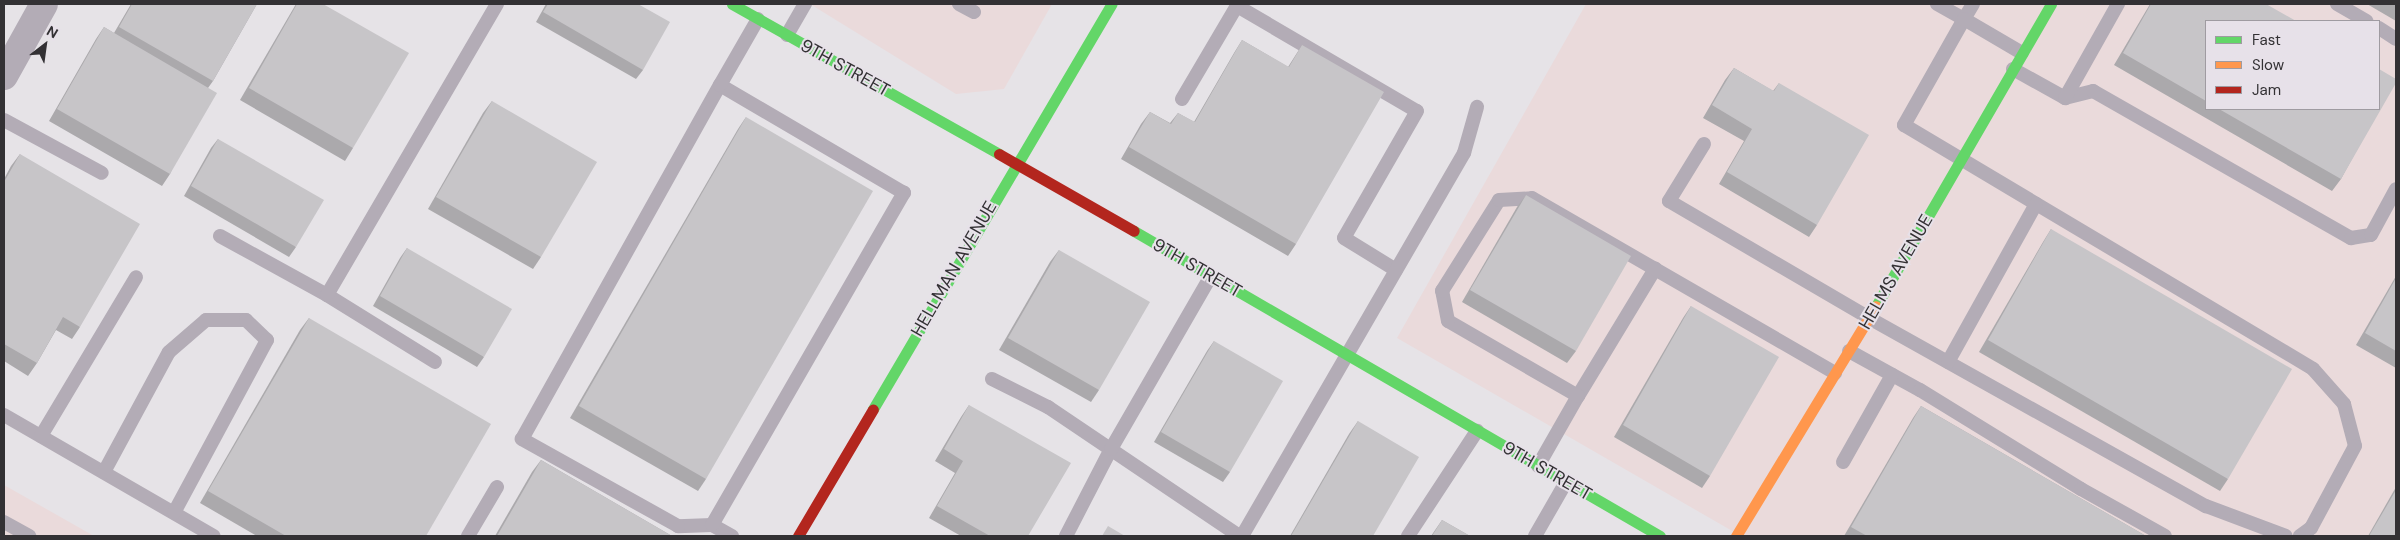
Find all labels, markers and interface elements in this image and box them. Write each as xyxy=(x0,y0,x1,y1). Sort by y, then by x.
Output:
north arrow xyxy=(20,20,70,70)
legend xyxy=(2205,20,2380,110)
text: N xyxy=(44,22,61,42)
text: Fast xyxy=(2252,30,2281,50)
street label: 9TH STREET xyxy=(796,35,894,101)
text: Slow xyxy=(2252,55,2284,75)
text: Jam xyxy=(2252,80,2281,100)
street label: HELLMAN AVENUE xyxy=(907,198,1001,340)
street label: HELMS AVENUE xyxy=(1854,211,1938,333)
street label: 9TH STREET xyxy=(1149,234,1245,302)
street label: 9TH STREET xyxy=(1499,437,1595,505)

